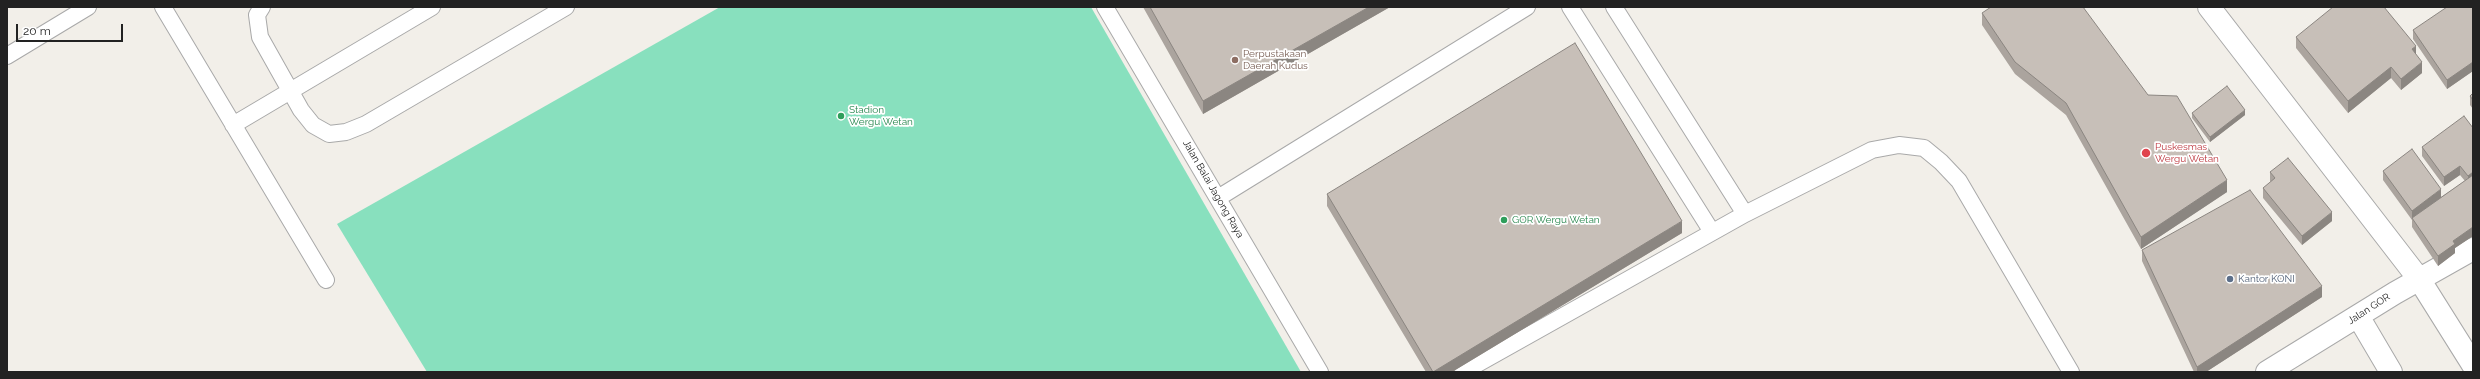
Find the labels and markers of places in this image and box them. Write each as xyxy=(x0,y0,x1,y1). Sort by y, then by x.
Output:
place label: Perpustakaan Daerah Kudus xyxy=(1243,48,1308,72)
marker: Perpustakaan Daerah Kudus xyxy=(1230,55,1240,65)
place label: Stadion Wergu Wetan xyxy=(849,104,913,128)
marker: Stadion Wergu Wetan xyxy=(836,111,846,121)
place label: Puskesmas Wergu Wetan xyxy=(2155,141,2219,164)
marker: Puskesmas Wergu Wetan xyxy=(2140,147,2152,159)
place label: GOR Wergu Wetan xyxy=(1512,214,1600,226)
marker: GOR Wergu Wetan xyxy=(1499,215,1509,225)
place label: Kantor KONI xyxy=(2238,273,2295,285)
marker: Kantor KONI xyxy=(2225,274,2235,284)

